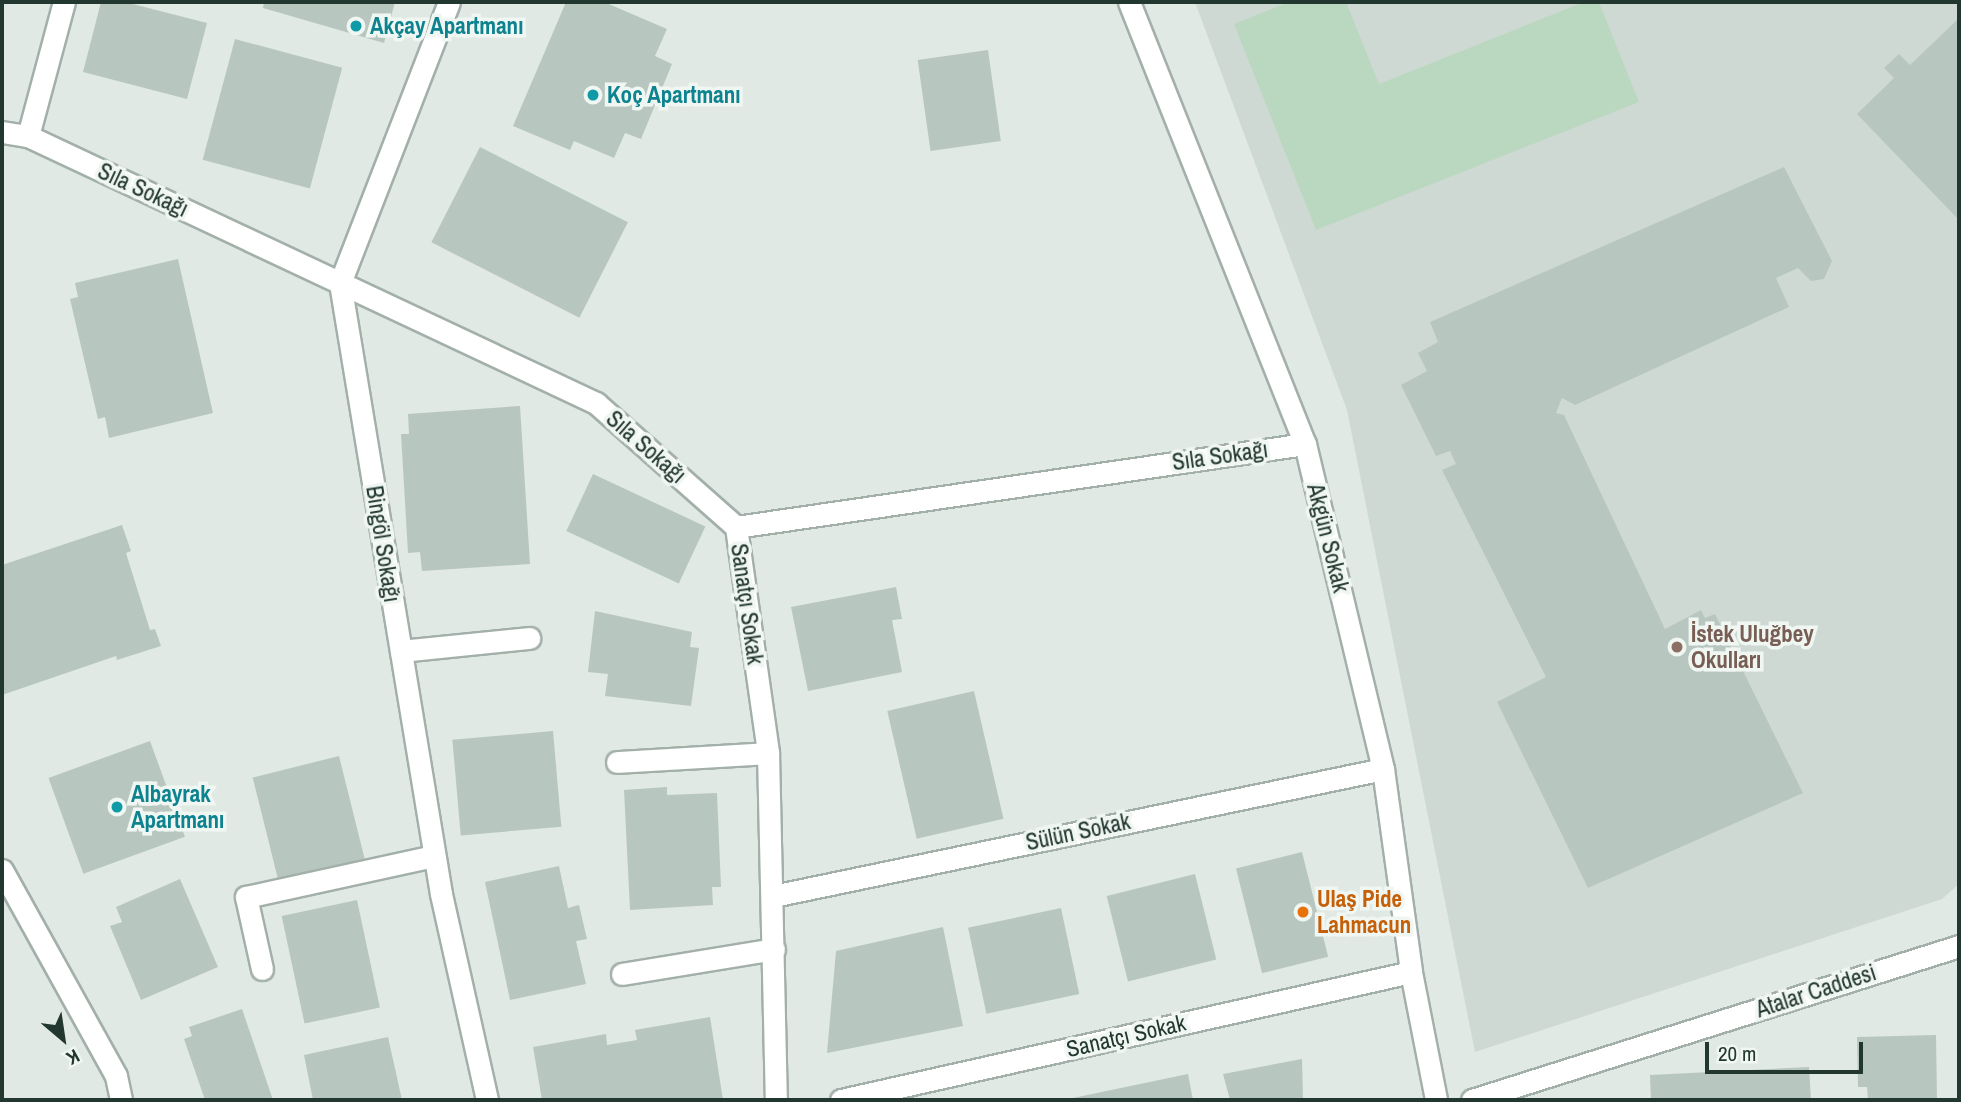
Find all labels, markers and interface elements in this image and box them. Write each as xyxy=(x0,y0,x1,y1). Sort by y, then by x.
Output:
place label: Akçay Apartmanı xyxy=(370,12,524,40)
marker: Akçay Apartmanı xyxy=(348,18,364,34)
place label: Koç Apartmanı xyxy=(607,81,741,109)
marker: Koç Apartmanı xyxy=(585,87,601,103)
street label: Sıla Sokağı xyxy=(93,157,193,223)
street label: Sıla Sokağı xyxy=(601,405,691,489)
street label: Sıla Sokağı xyxy=(1170,436,1270,476)
street label: Akgün Sokak xyxy=(1301,481,1355,595)
street label: Bingöl Sokağı xyxy=(360,484,406,604)
street label: Sanatçı Sokak xyxy=(725,542,769,666)
place label: İstek Uluğbey Okulları xyxy=(1691,620,1814,674)
marker: İstek Uluğbey Okulları xyxy=(1669,639,1685,655)
place label: Albayrak Apartmanı xyxy=(131,780,224,834)
marker: Albayrak Apartmanı xyxy=(109,799,125,815)
street label: Sülün Sokak xyxy=(1023,807,1133,857)
place label: Ulaş Pide Lahmacun xyxy=(1317,885,1411,939)
marker: Ulaş Pide Lahmacun xyxy=(1295,904,1311,920)
street label: Atalar Caddesi xyxy=(1752,959,1880,1023)
north arrow xyxy=(28,1004,98,1074)
street label: Sanatçı Sokak xyxy=(1064,1009,1188,1063)
scale bar xyxy=(1709,1028,1867,1072)
text: 20 m xyxy=(1718,1039,1756,1068)
text: K xyxy=(62,1043,84,1071)

